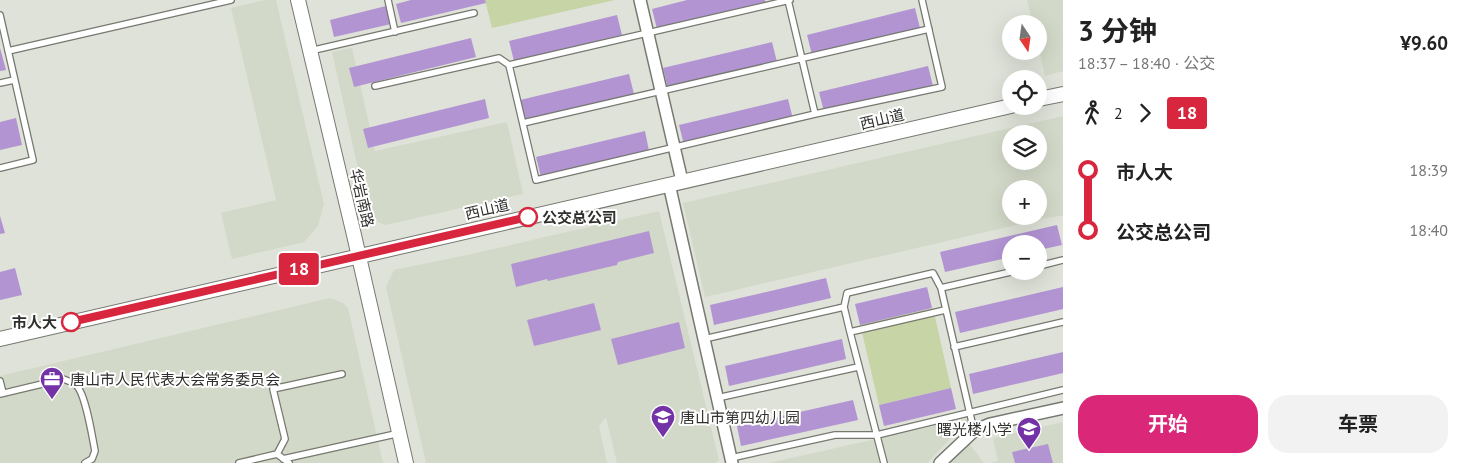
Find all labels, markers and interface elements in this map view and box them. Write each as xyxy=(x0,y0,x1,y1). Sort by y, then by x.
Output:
text: 3 分钟 xyxy=(1078,12,1157,49)
north arrow xyxy=(1002,15,1048,60)
map controls xyxy=(1002,15,1047,280)
text: ¥9.60 xyxy=(1400,31,1448,55)
text: 18:37 – 18:40 · 公交 xyxy=(1078,53,1215,73)
button: locate xyxy=(1002,70,1047,115)
icon: walk xyxy=(1078,99,1106,127)
icon: forward xyxy=(1131,99,1159,127)
text: 18 xyxy=(1177,101,1197,124)
text: 2 xyxy=(1114,103,1123,123)
street label: 西山道 xyxy=(858,105,906,133)
button: layers xyxy=(1002,125,1047,170)
text: 市人大 xyxy=(1116,160,1173,184)
text: 18:39 xyxy=(1410,160,1448,180)
street label: 华岩南路 xyxy=(346,167,378,229)
button: + xyxy=(1002,180,1047,225)
street label: 西山道 xyxy=(463,195,511,223)
marker: 公交总公司 xyxy=(518,207,538,227)
place label: 公交总公司 xyxy=(542,208,617,227)
text: 公交总公司 xyxy=(1116,220,1211,244)
text: 18:40 xyxy=(1410,220,1448,240)
button: − xyxy=(1002,235,1047,280)
line badge: 18 xyxy=(276,253,322,285)
text: 18 xyxy=(289,257,309,280)
marker: 市人大 xyxy=(61,312,81,332)
place label: 市人大 xyxy=(12,313,57,332)
office icon: 唐山市人民代表大会常务委员会 xyxy=(39,366,65,400)
place label: 唐山市人民代表大会常务委员会 xyxy=(70,370,280,389)
button: 开始 xyxy=(1078,395,1258,453)
button: 车票 xyxy=(1268,395,1448,453)
school or university icon: 唐山市第四幼儿园 xyxy=(650,404,676,438)
place label: 唐山市第四幼儿园 xyxy=(680,408,800,427)
school or university icon: 曙光楼小学 xyxy=(1016,416,1042,450)
place label: 曙光楼小学 xyxy=(937,420,1012,439)

